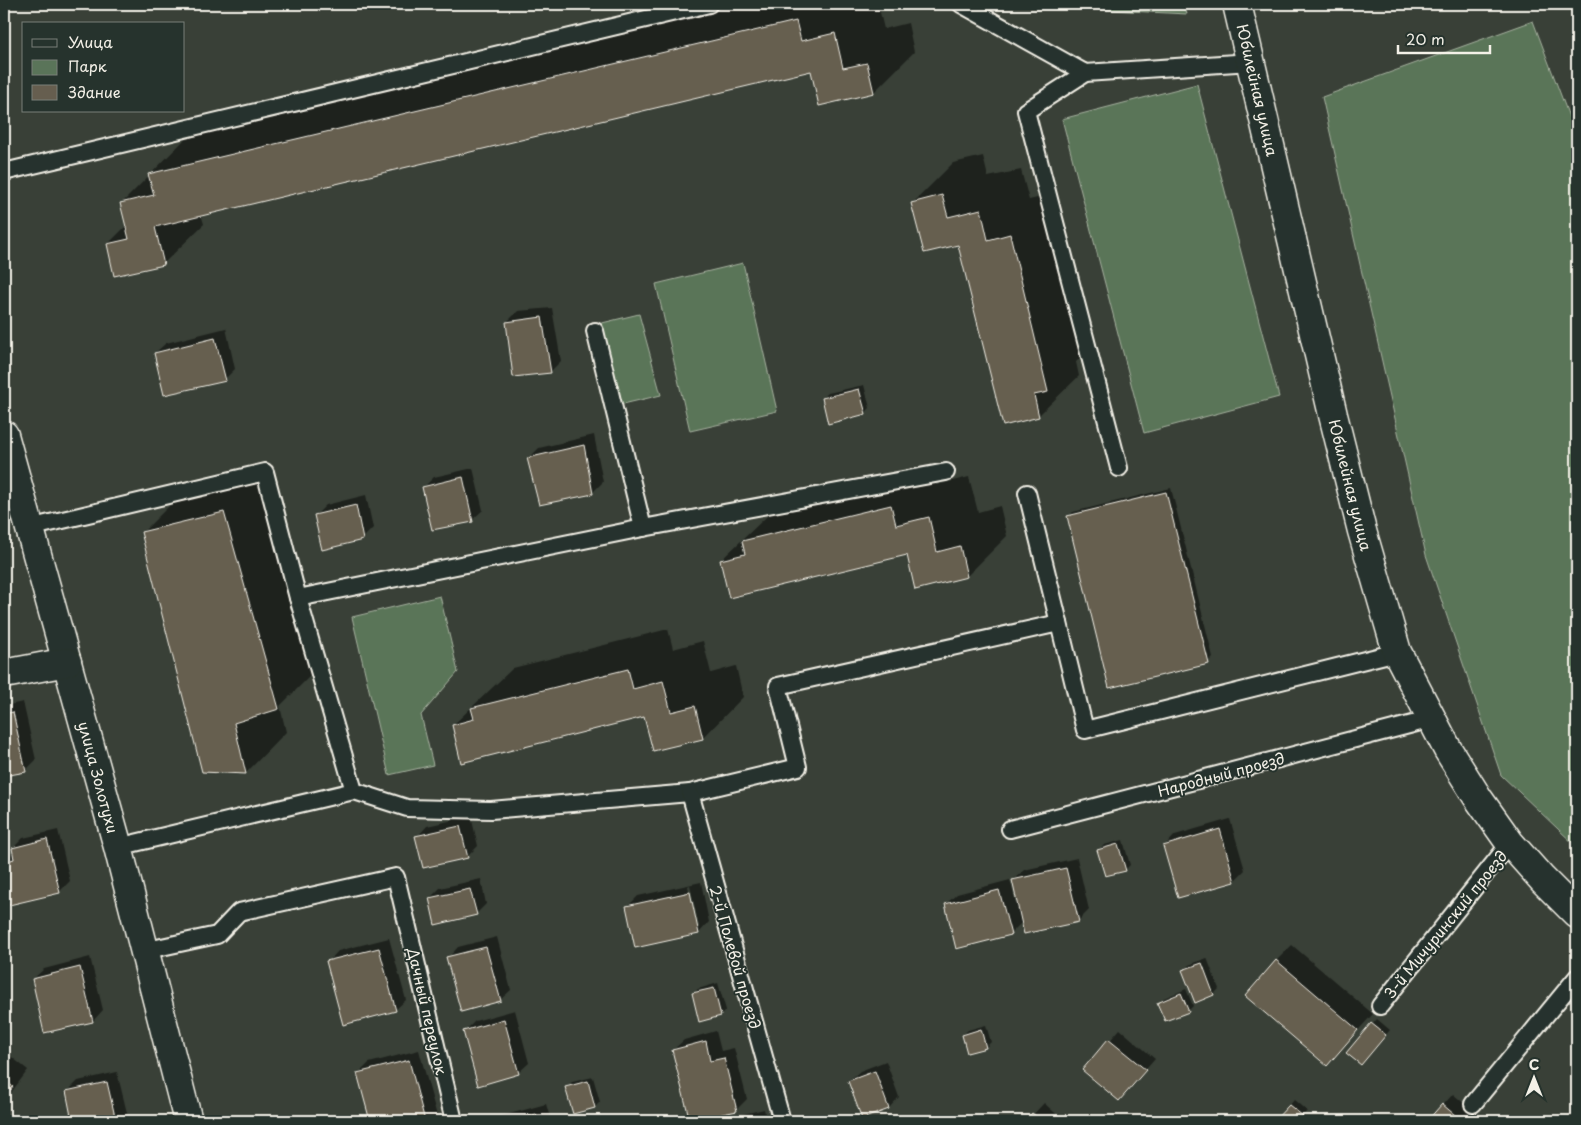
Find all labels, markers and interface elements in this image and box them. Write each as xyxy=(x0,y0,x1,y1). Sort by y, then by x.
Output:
legend xyxy=(22,22,185,112)
street label: Юбилейная улица xyxy=(1232,22,1284,159)
scale bar xyxy=(1398,22,1491,54)
text: 20 m xyxy=(1406,27,1445,50)
text: Улица xyxy=(68,30,113,53)
text: Парк xyxy=(68,54,107,77)
text: Здание xyxy=(68,80,121,103)
street label: Юбилейная улица xyxy=(1324,417,1379,554)
street label: улица Золотухи xyxy=(73,718,125,836)
street label: Народный проезд xyxy=(1155,746,1287,802)
street label: 3-й Мичуринский проезд xyxy=(1378,845,1512,1003)
street label: 2-й Полевой проезд xyxy=(704,882,768,1032)
street label: Дачный переулок xyxy=(402,944,454,1077)
north arrow xyxy=(1508,1052,1558,1102)
text: С xyxy=(1529,1054,1539,1075)

